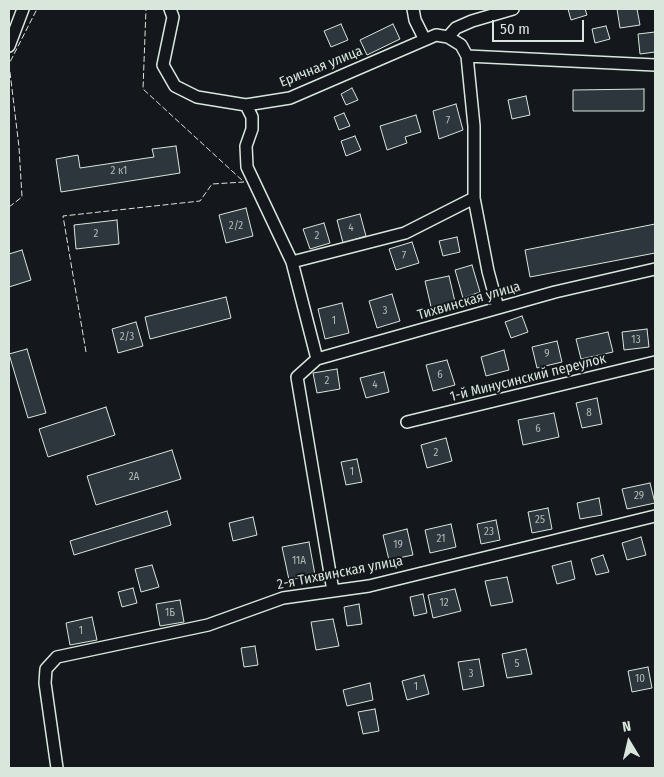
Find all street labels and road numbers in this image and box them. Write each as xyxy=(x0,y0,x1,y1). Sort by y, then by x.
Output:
street label: Еричная улица xyxy=(277,43,365,91)
street label: Тихвинская улица xyxy=(416,278,522,324)
street label: 1-й Минусинский переулок xyxy=(448,350,608,406)
street label: 2-я Тихвинская улица xyxy=(276,553,404,593)

